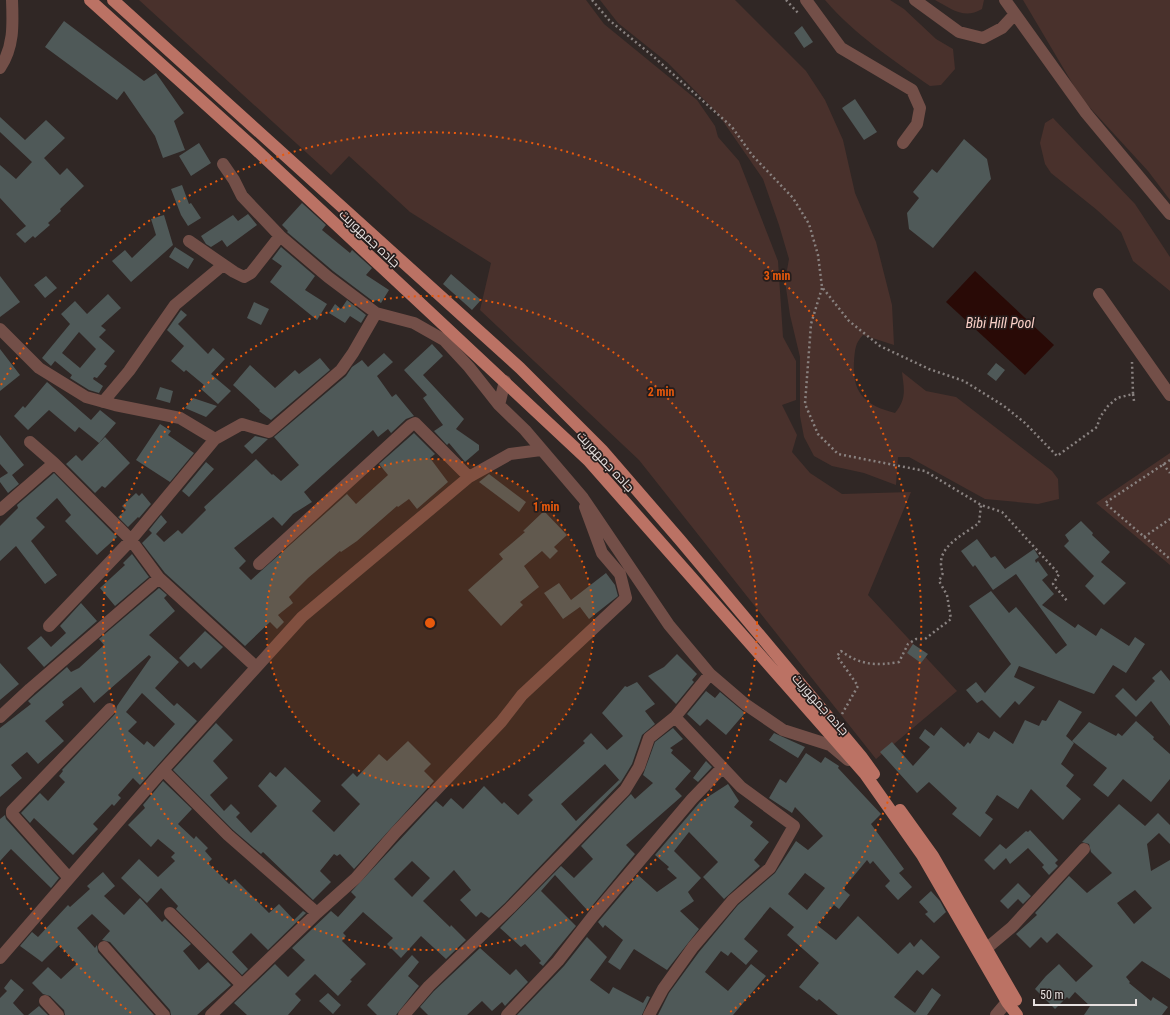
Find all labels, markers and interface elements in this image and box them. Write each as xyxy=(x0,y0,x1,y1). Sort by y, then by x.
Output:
street label: جاده جمهوریت xyxy=(336,206,403,270)
text: 3 min xyxy=(764,269,790,283)
water label: Bibi Hill Pool xyxy=(966,315,1035,331)
text: 2 min xyxy=(648,385,674,399)
street label: جاده جمهوریت xyxy=(574,428,638,495)
text: 1 min xyxy=(533,500,559,514)
centre of rings xyxy=(423,616,437,630)
street label: جاده جمهوریت xyxy=(789,671,852,738)
scale bar xyxy=(1034,981,1136,1007)
text: 50 m xyxy=(1040,988,1064,1002)

